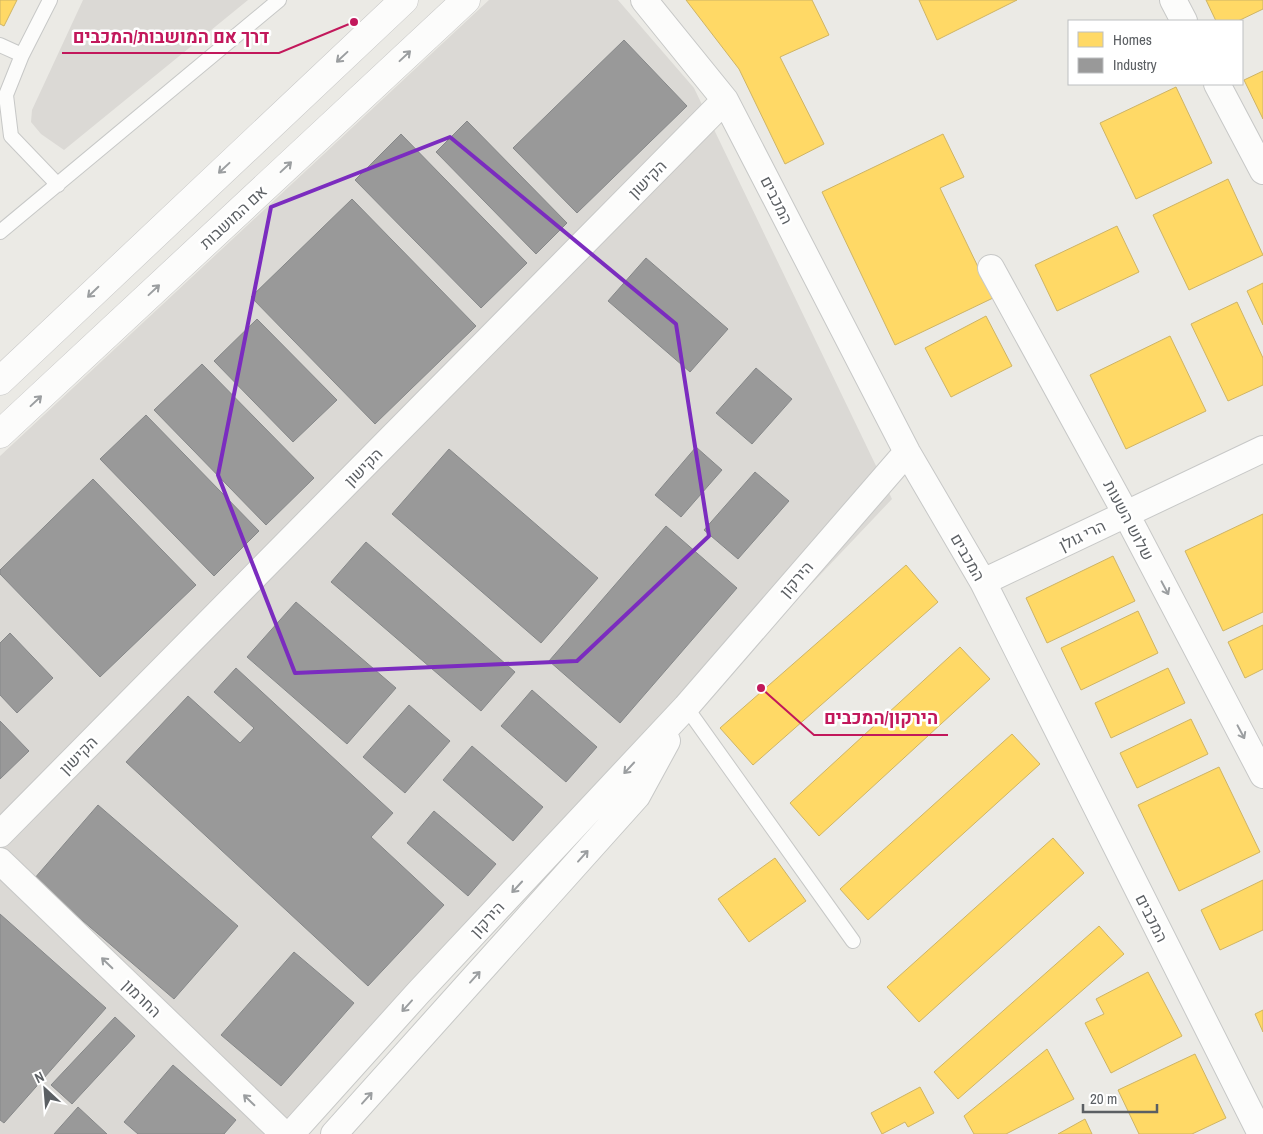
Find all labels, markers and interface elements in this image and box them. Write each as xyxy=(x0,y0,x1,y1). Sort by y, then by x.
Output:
callout: דרך אם המושבות/המכבים xyxy=(62,20,279,53)
legend xyxy=(1068,20,1243,85)
text: דרך אם המושבות/המכבים xyxy=(73,24,269,49)
text: Homes xyxy=(1113,29,1152,50)
one-way arrow xyxy=(336,51,349,63)
one-way arrow xyxy=(399,51,412,62)
text: Industry xyxy=(1113,54,1158,75)
street label: הקישון xyxy=(623,155,671,203)
one-way arrow xyxy=(280,161,293,173)
one-way arrow xyxy=(217,162,230,174)
street label: המכבים xyxy=(755,172,799,228)
street label: אם המושבות xyxy=(195,180,271,254)
one-way arrow xyxy=(148,284,161,296)
one-way arrow xyxy=(87,286,99,298)
one-way arrow xyxy=(29,395,42,406)
street label: הקישון xyxy=(339,443,387,491)
street label: שלוש השעות xyxy=(1099,476,1159,564)
street label: הרי גולן xyxy=(1055,514,1109,556)
street label: המכבים xyxy=(946,529,990,585)
street label: הירקון xyxy=(774,556,818,602)
one-way arrow xyxy=(1160,581,1170,596)
callout: הירקון/המכבים xyxy=(814,702,948,735)
text: הירקון/המכבים xyxy=(824,705,938,730)
one-way arrow xyxy=(1237,724,1246,739)
street label: הקישון xyxy=(54,731,102,779)
one-way arrow xyxy=(623,762,635,775)
one-way arrow xyxy=(577,849,589,862)
one-way arrow xyxy=(512,880,523,893)
street label: המכבים xyxy=(1130,890,1174,946)
street label: הירקון xyxy=(465,896,509,942)
one-way arrow xyxy=(101,958,113,970)
one-way arrow xyxy=(469,970,481,983)
street label: החרמון xyxy=(118,974,166,1022)
one-way arrow xyxy=(401,999,413,1012)
north arrow xyxy=(20,1064,70,1114)
text: N xyxy=(32,1067,47,1087)
scale bar xyxy=(1083,1082,1157,1114)
text: 20 m xyxy=(1090,1088,1117,1109)
one-way arrow xyxy=(361,1091,372,1104)
one-way arrow xyxy=(243,1094,255,1106)

